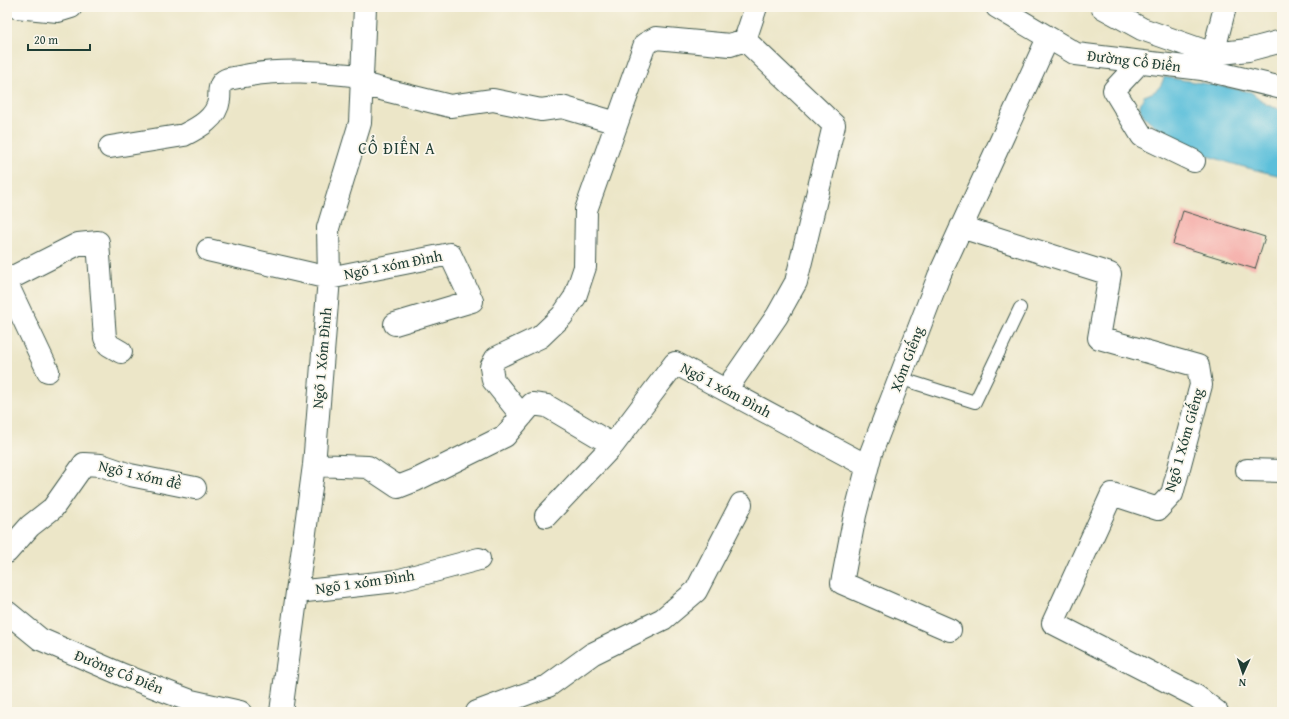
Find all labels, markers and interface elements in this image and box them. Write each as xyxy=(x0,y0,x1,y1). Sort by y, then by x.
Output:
scale bar xyxy=(28,26,90,52)
text: 20 m xyxy=(34,31,58,48)
street label: Đường Cổ Điển xyxy=(1086,44,1183,77)
district label: CỔ ĐIỂN A xyxy=(358,135,436,160)
street label: Ngõ 1 xóm Đình xyxy=(342,245,444,284)
street label: Ngõ 1 Xóm Đình xyxy=(307,306,336,409)
street label: Xóm Giếng xyxy=(884,323,929,395)
street label: Ngõ 1 xóm Đình xyxy=(677,357,776,423)
street label: Ngõ 1 Xóm Giếng xyxy=(1159,385,1209,494)
street label: Ngõ 1 xóm đề xyxy=(97,455,184,494)
street label: Ngõ 1 xóm Đình xyxy=(314,564,416,599)
street label: Đường Cổ Điển xyxy=(72,644,167,699)
north arrow xyxy=(1223,653,1263,693)
text: N xyxy=(1238,675,1247,691)

